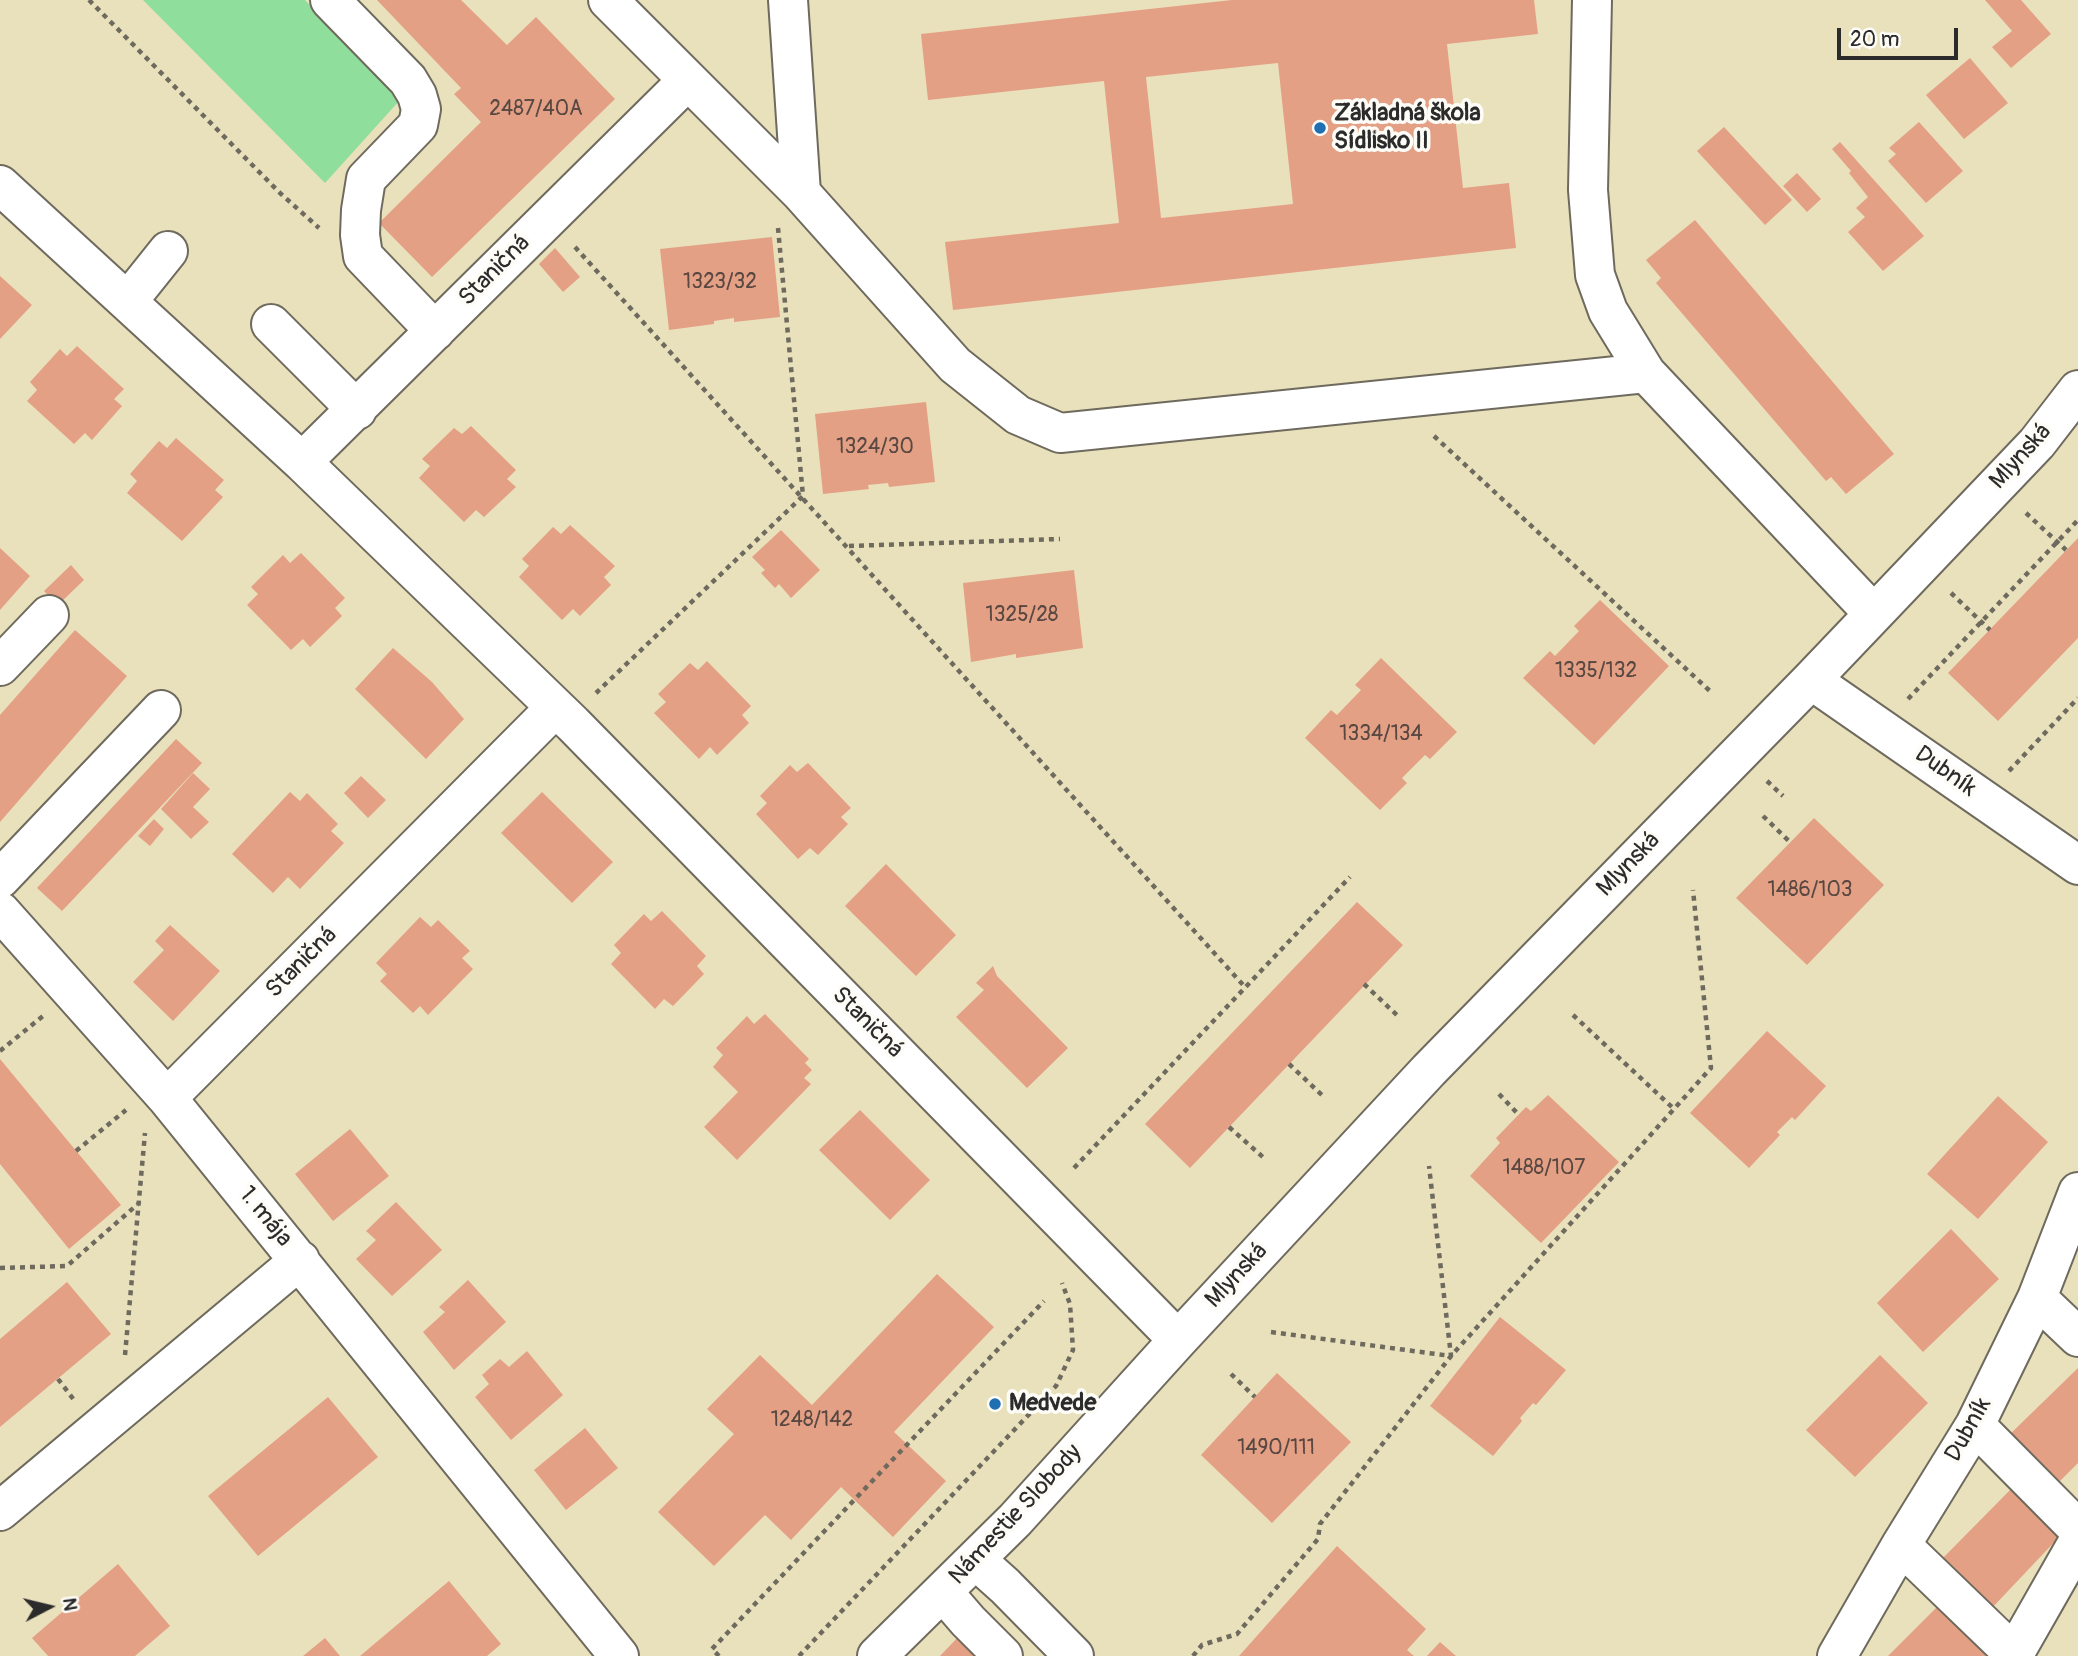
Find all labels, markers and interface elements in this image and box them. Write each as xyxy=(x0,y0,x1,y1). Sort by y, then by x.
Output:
scale bar xyxy=(1840,14,1961,58)
text: 20 m xyxy=(1850,26,1899,53)
house number: 2487/40A xyxy=(489,97,583,123)
place label: Základná škola Sídlisko II xyxy=(1334,100,1481,156)
marker: Základná škola Sídlisko II xyxy=(1312,120,1328,136)
street label: Staničná xyxy=(453,229,537,313)
house number: 1323/32 xyxy=(683,270,757,296)
street label: Mlynská xyxy=(1984,418,2058,496)
house number: 1324/30 xyxy=(836,435,914,461)
house number: 1325/28 xyxy=(986,603,1058,629)
house number: 1335/132 xyxy=(1555,659,1637,685)
house number: 1334/134 xyxy=(1339,722,1423,748)
street label: Dubník xyxy=(1909,740,1981,804)
street label: Mlynská xyxy=(1591,827,1667,903)
house number: 1486/103 xyxy=(1767,878,1853,904)
street label: Staničná xyxy=(260,921,344,1005)
street label: Staničná xyxy=(825,981,909,1065)
house number: 1488/107 xyxy=(1503,1156,1585,1182)
street label: 1. mája xyxy=(232,1181,298,1253)
street label: Mlynská xyxy=(1200,1238,1274,1314)
place label: Medvede xyxy=(1009,1390,1096,1418)
street label: Dubník xyxy=(1940,1393,1998,1467)
marker: Medvede xyxy=(987,1396,1003,1412)
house number: 1248/142 xyxy=(771,1408,853,1434)
house number: 1490/111 xyxy=(1237,1436,1315,1462)
street label: Námestie Slobody xyxy=(944,1439,1088,1591)
north arrow xyxy=(14,1572,84,1642)
text: N xyxy=(57,1597,83,1612)

